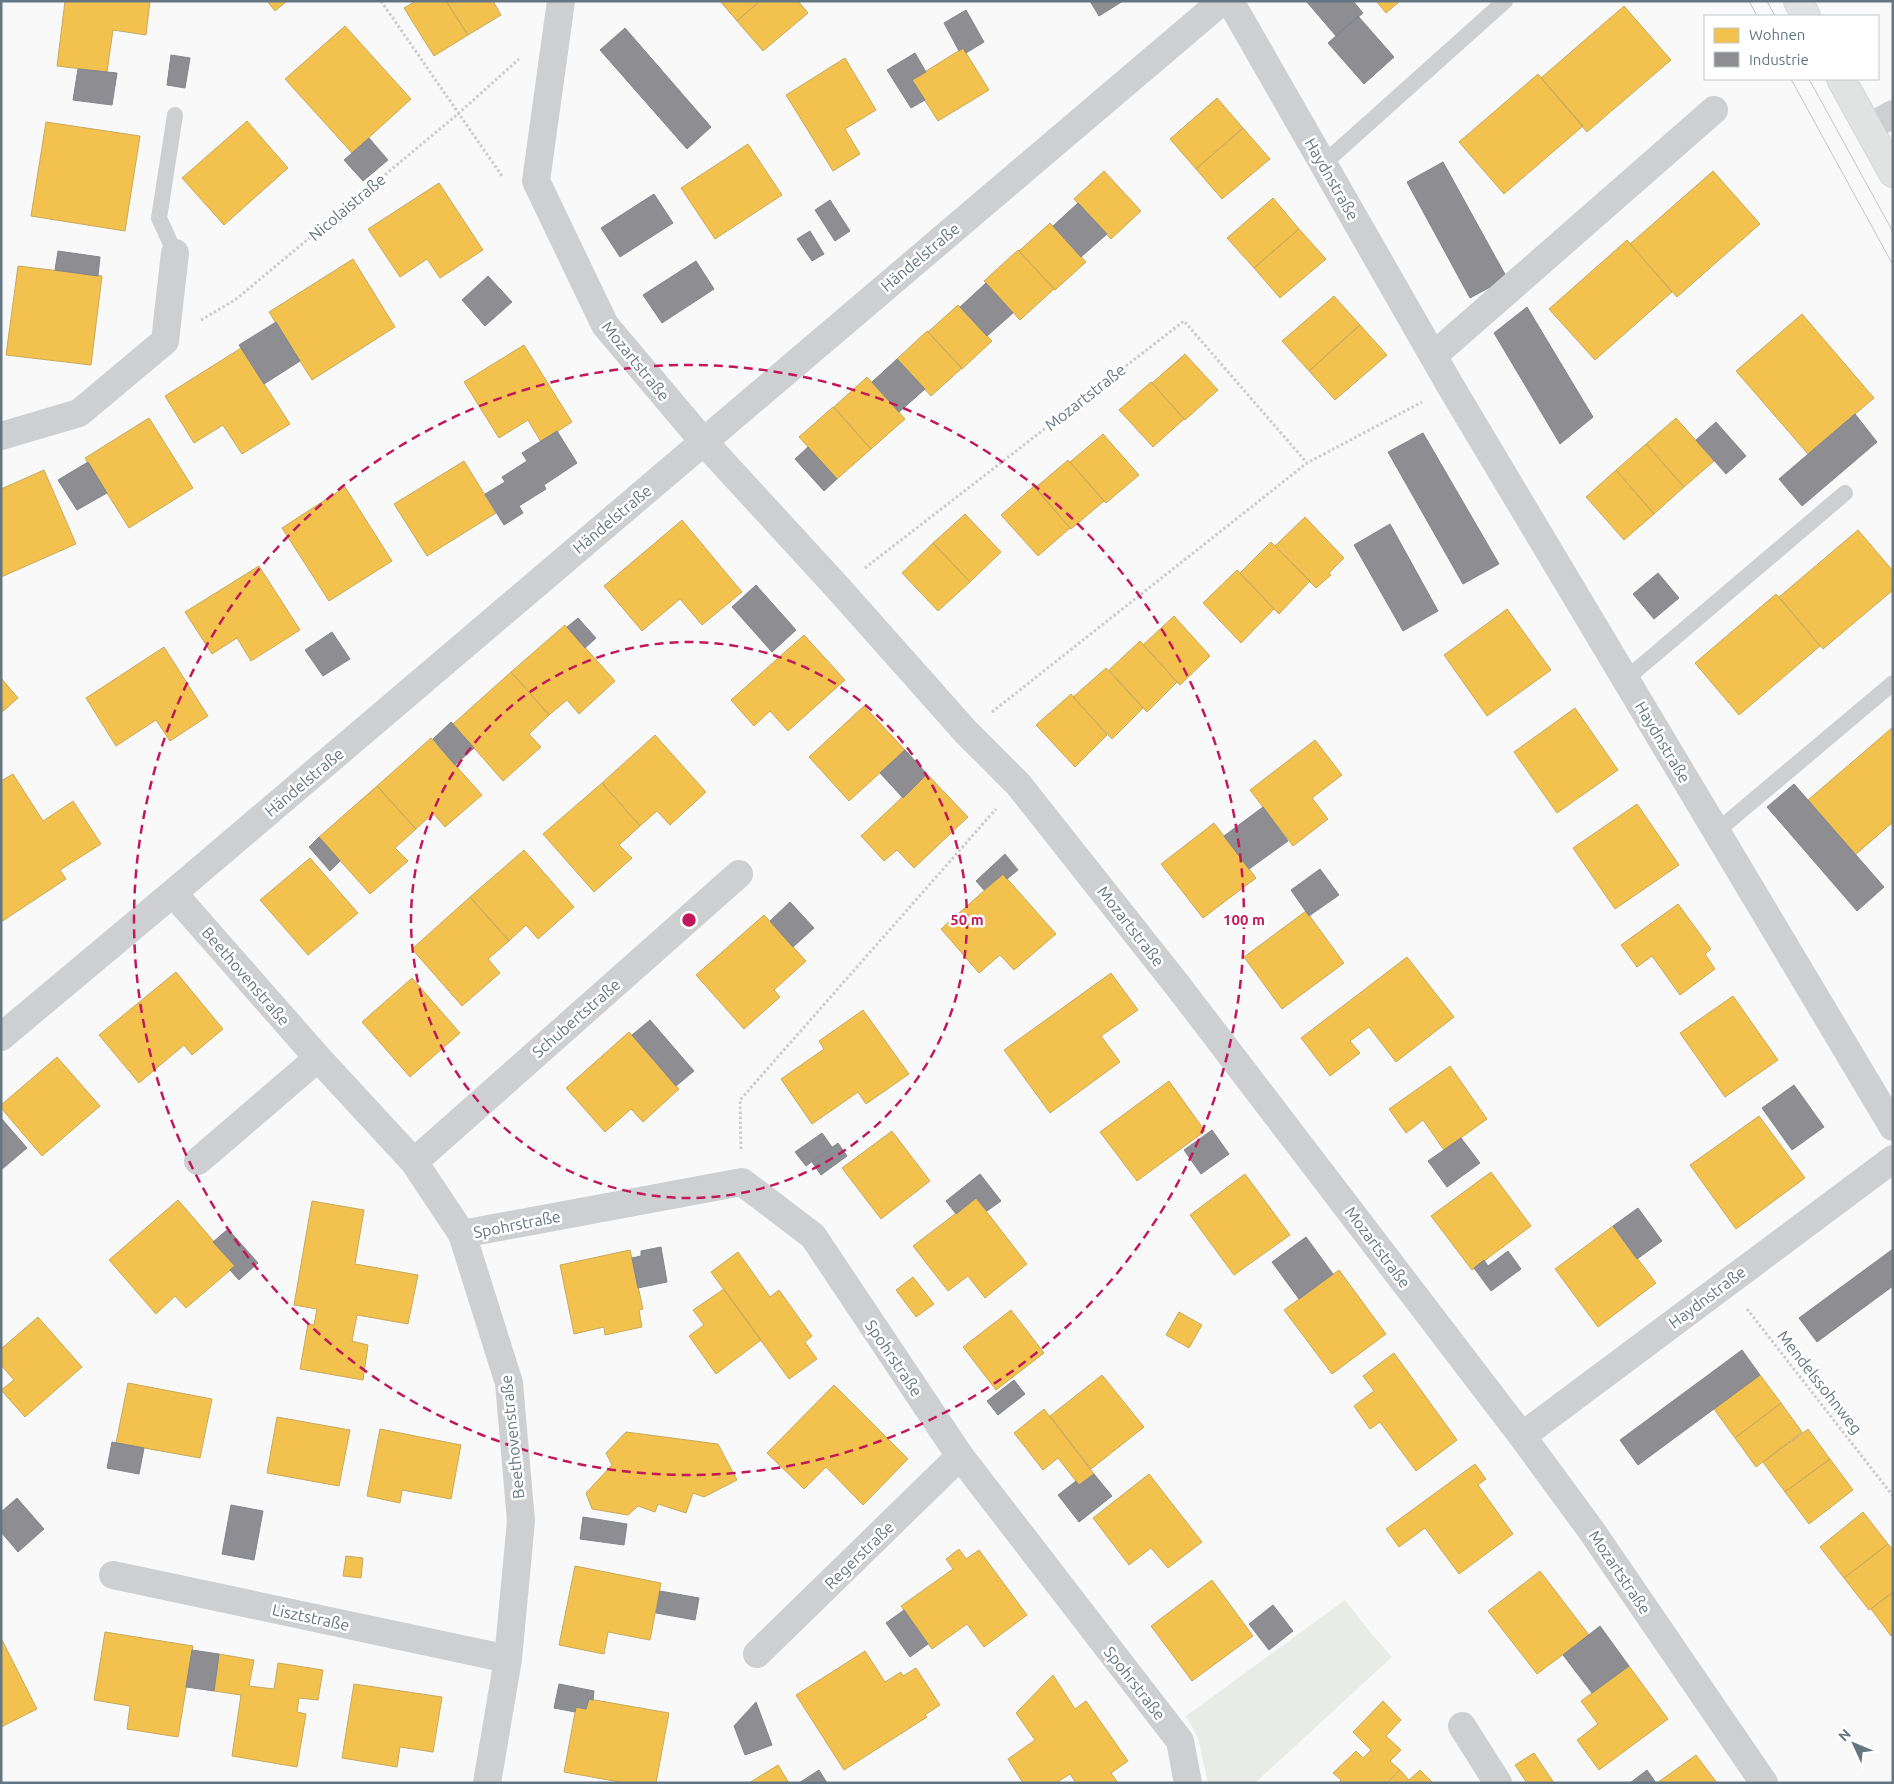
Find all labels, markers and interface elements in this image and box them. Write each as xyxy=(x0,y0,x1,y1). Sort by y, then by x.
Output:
legend xyxy=(1704,15,1879,80)
text: Wohnen xyxy=(1749,26,1805,43)
text: Industrie xyxy=(1749,51,1809,68)
street label: Haydnstraße xyxy=(1301,135,1363,223)
street label: Nicolaistraße xyxy=(305,170,389,244)
street label: Händelstraße xyxy=(877,219,963,295)
street label: Mozartstraße xyxy=(598,318,674,404)
street label: Mozartstraße xyxy=(1041,360,1129,434)
street label: Händelstraße xyxy=(569,481,655,557)
street label: Haydnstraße xyxy=(1632,698,1694,786)
street label: Händelstraße xyxy=(261,744,347,820)
street label: Mozartstraße xyxy=(1094,882,1168,970)
centre of rings xyxy=(680,911,698,929)
text: 50 m xyxy=(950,911,984,928)
text: 100 m xyxy=(1223,911,1265,928)
street label: Beethovenstraße xyxy=(198,923,294,1029)
street label: Schubertstraße xyxy=(528,975,624,1061)
street label: Mozartstraße xyxy=(1342,1203,1414,1291)
street label: Spohrstraße xyxy=(472,1207,562,1241)
street label: Haydnstraße xyxy=(1665,1262,1749,1332)
street label: Spohrstraße xyxy=(862,1316,926,1400)
street label: Mendelssohnweg xyxy=(1774,1327,1866,1437)
street label: Beethovenstraße xyxy=(497,1374,527,1500)
street label: Regerstraße xyxy=(821,1518,897,1592)
street label: Mozartstraße xyxy=(1585,1527,1655,1617)
street label: Lisztstraße xyxy=(271,1600,351,1634)
street label: Spohrstraße xyxy=(1101,1643,1169,1723)
north arrow xyxy=(1829,1719,1879,1769)
text: N xyxy=(1835,1726,1854,1744)

